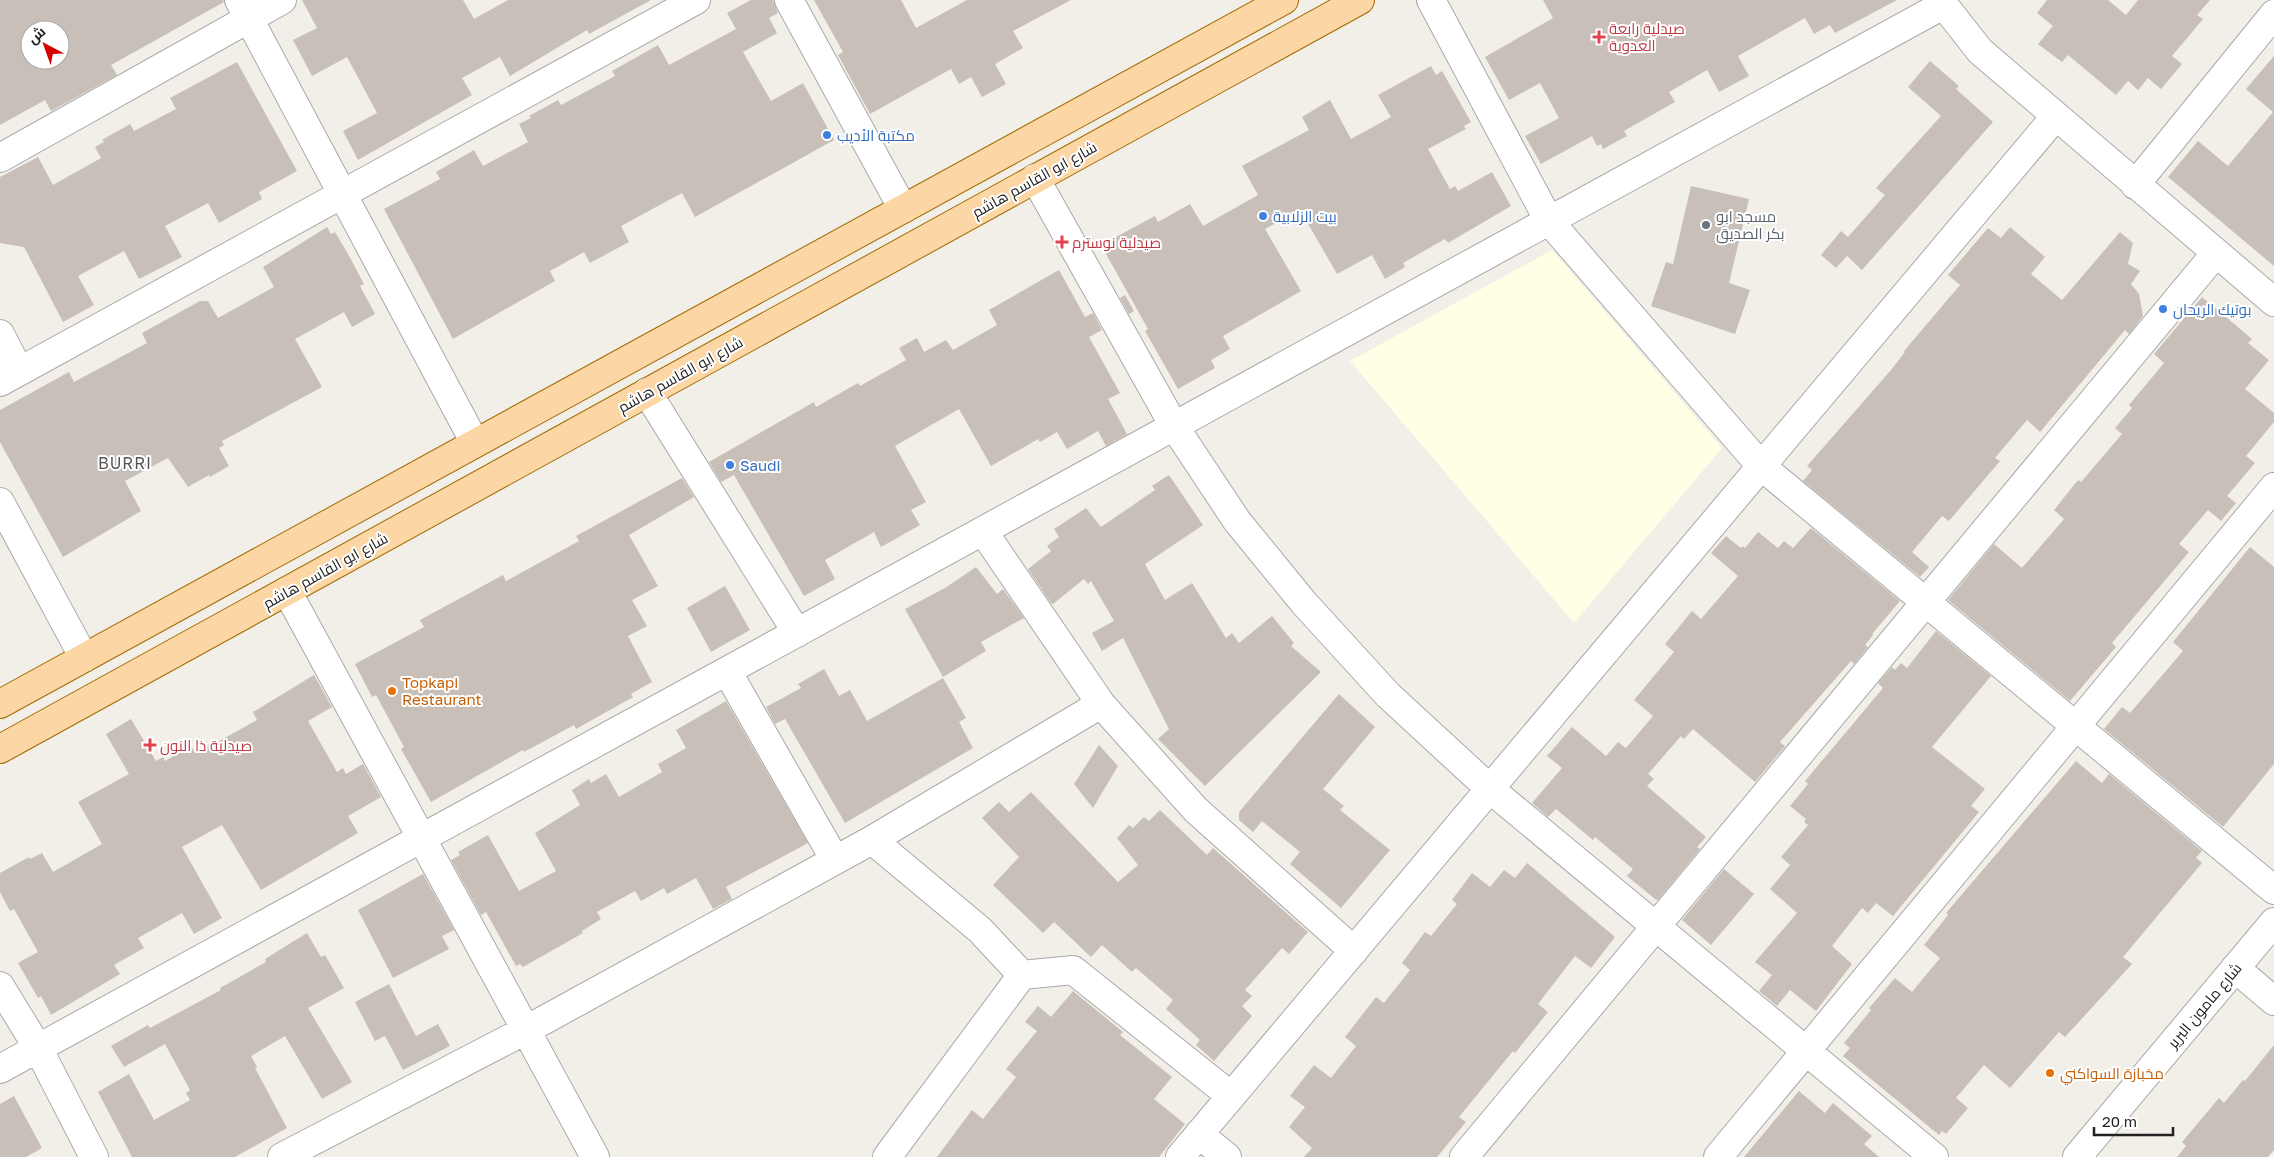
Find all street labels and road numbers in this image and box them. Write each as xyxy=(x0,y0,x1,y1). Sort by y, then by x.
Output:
street label: شارع ابو القاسم هاشم xyxy=(968,137,1101,223)
street label: شارع ابو القاسم هاشم xyxy=(614,332,747,418)
street label: شارع ابو القاسم هاشم xyxy=(259,528,392,614)
street label: شارع مامون البرير xyxy=(2162,959,2247,1054)

